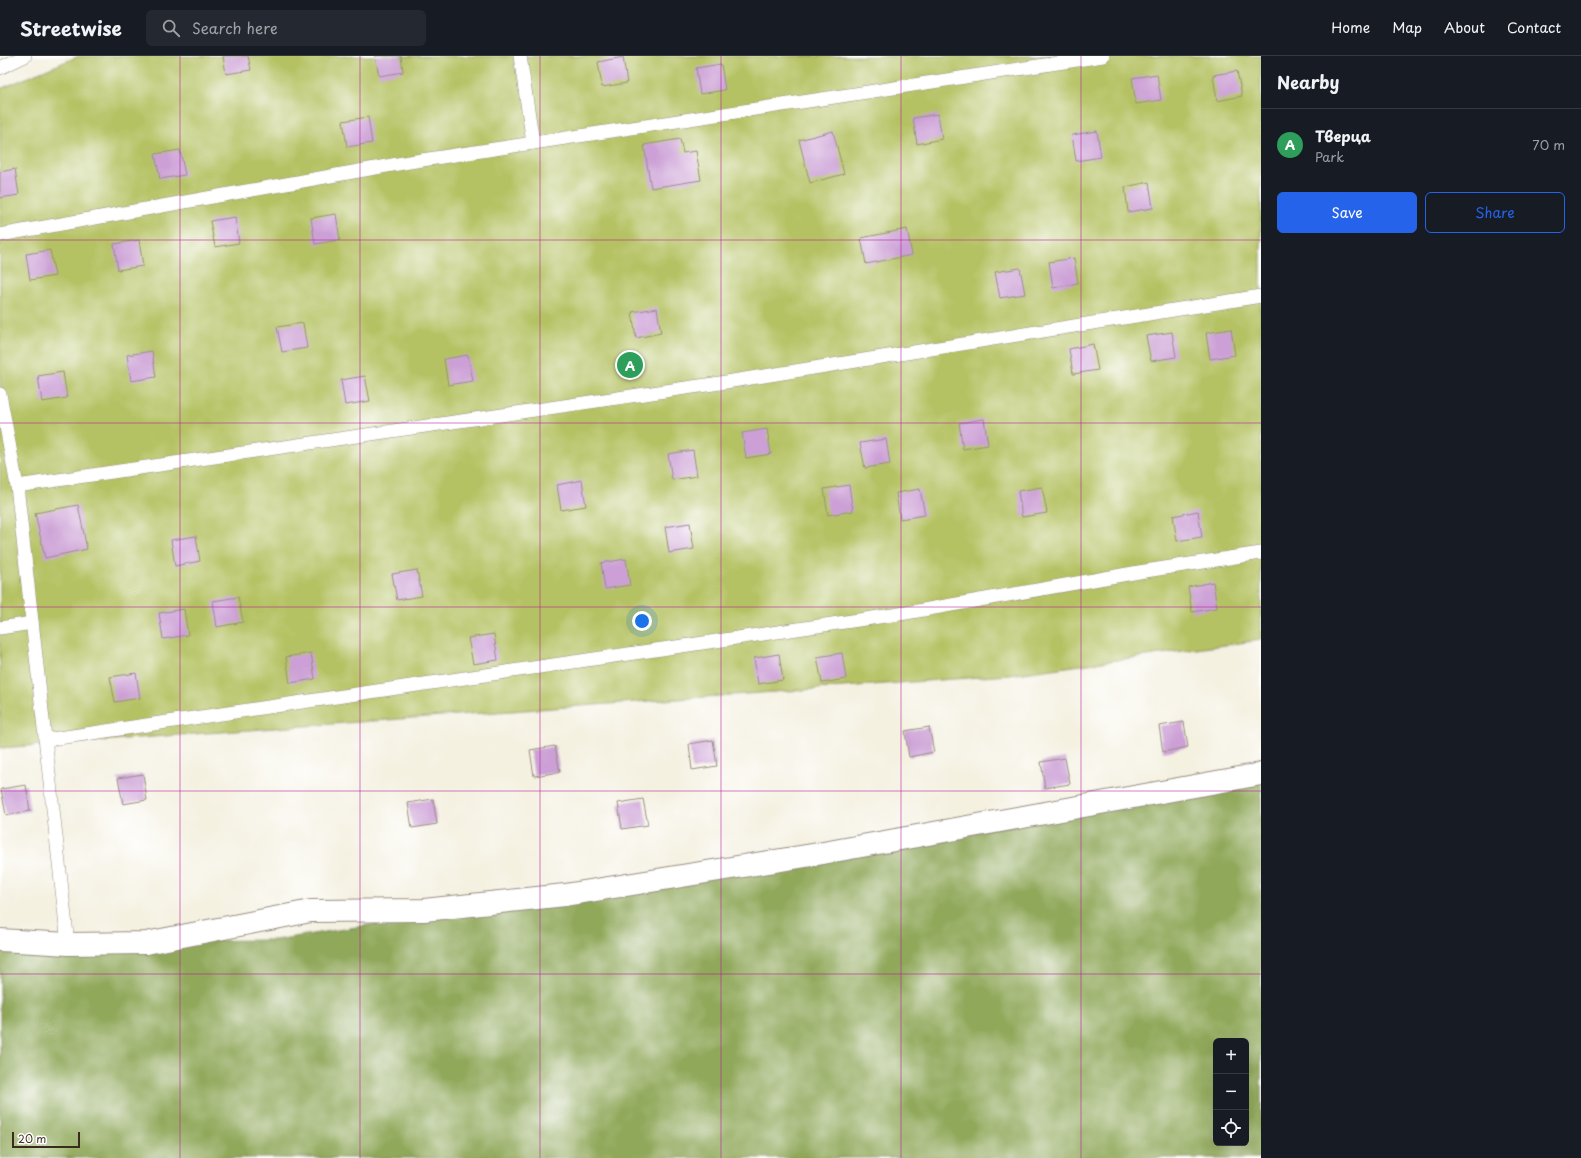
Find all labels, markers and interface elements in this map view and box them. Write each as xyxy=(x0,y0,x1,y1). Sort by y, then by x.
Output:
search box xyxy=(146,10,426,46)
text: Streetwise xyxy=(20,14,122,42)
text: Search here xyxy=(192,16,278,39)
icon: search xyxy=(160,17,182,39)
text: Home xyxy=(1331,17,1370,38)
text: Map xyxy=(1392,17,1422,38)
text: About xyxy=(1444,17,1485,38)
text: Contact xyxy=(1507,17,1561,38)
text: Nearby xyxy=(1277,69,1339,95)
text: Тверца xyxy=(1315,124,1371,147)
text: A xyxy=(1285,135,1295,154)
text: 70 m xyxy=(1532,135,1565,154)
text: Park xyxy=(1315,147,1344,166)
button: Save xyxy=(1277,192,1417,233)
button: Share xyxy=(1425,192,1565,233)
pin: A xyxy=(617,350,643,380)
your location xyxy=(632,611,652,631)
map controls xyxy=(1213,1038,1249,1146)
button: + xyxy=(1213,1038,1249,1074)
button: − xyxy=(1213,1074,1249,1110)
button: locate xyxy=(1213,1110,1249,1146)
scale bar xyxy=(12,1130,80,1149)
text: 20 m xyxy=(18,1130,46,1147)

